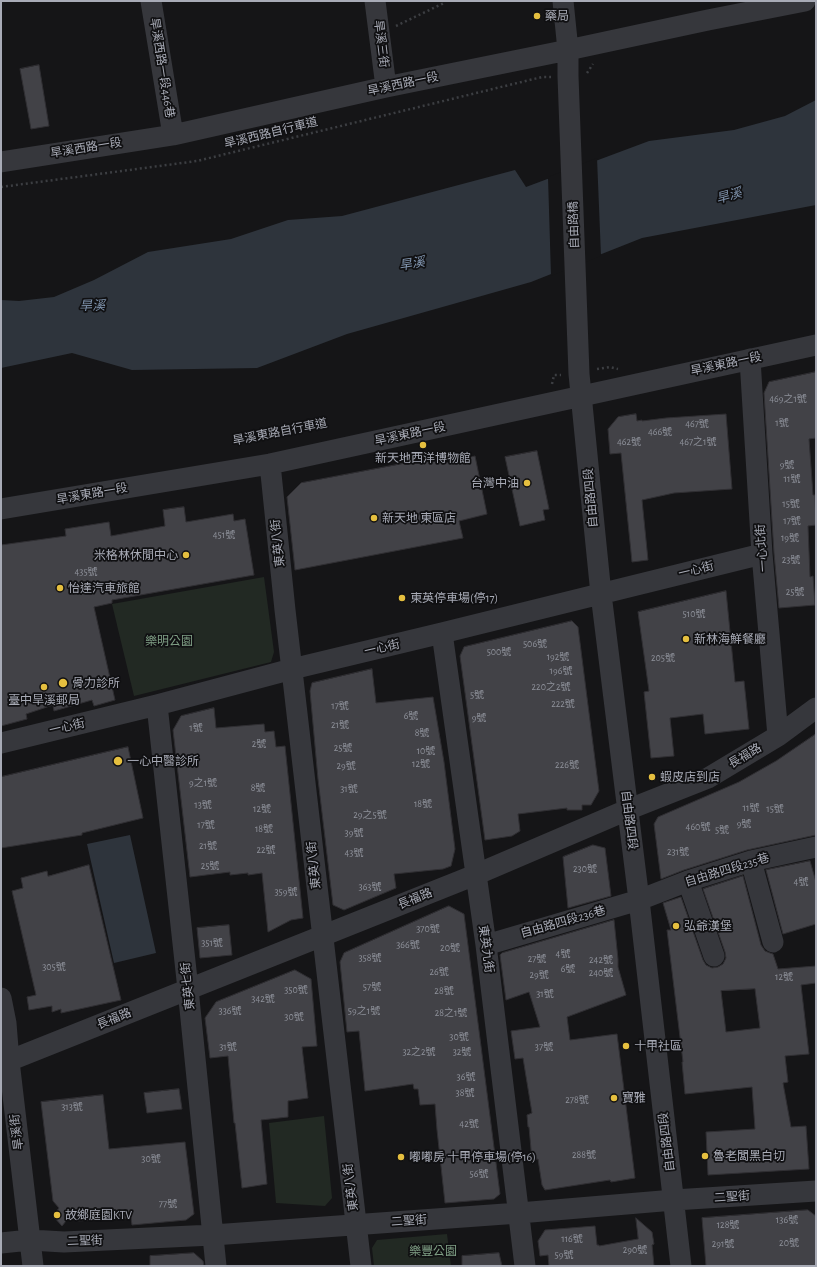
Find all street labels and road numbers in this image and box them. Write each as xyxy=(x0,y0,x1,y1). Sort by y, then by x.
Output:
street label: 旱溪西路一段446巷 xyxy=(147,17,177,119)
street label: 旱溪三街 xyxy=(371,19,391,69)
street label: 旱溪西路一段 xyxy=(366,69,440,99)
street label: 旱溪西路自行車道 xyxy=(223,114,319,152)
street label: 旱溪西路一段 xyxy=(49,135,123,161)
street label: 自由路橋 xyxy=(566,201,582,249)
street label: 旱溪東路一段 xyxy=(689,349,763,379)
street label: 旱溪東路自行車道 xyxy=(232,416,328,448)
street label: 旱溪東路一段 xyxy=(373,419,447,449)
street label: 自由路四段 xyxy=(581,467,601,529)
street label: 旱溪東路一段 xyxy=(55,481,129,507)
street label: 東英八街 xyxy=(268,518,288,568)
street label: 一心北街 xyxy=(753,524,771,572)
street label: 一心街 xyxy=(677,559,715,581)
street label: 一心街 xyxy=(363,637,401,659)
street label: 一心街 xyxy=(48,716,86,738)
street label: 長福路 xyxy=(726,741,764,771)
street label: 自由路四段 xyxy=(618,789,640,851)
street label: 東英八街 xyxy=(304,840,324,890)
street label: 自由路四段235巷 xyxy=(683,850,771,890)
street label: 長福路 xyxy=(396,886,434,912)
street label: 自由路四段236巷 xyxy=(519,903,607,941)
street label: 東英九街 xyxy=(476,924,496,974)
street label: 東英七街 xyxy=(178,961,198,1011)
street label: 長福路 xyxy=(95,1006,133,1032)
street label: 自由路四段 xyxy=(656,1111,678,1173)
street label: 旱溪街 xyxy=(8,1113,26,1151)
street label: 東英八街 xyxy=(341,1162,361,1212)
street label: 二聖街 xyxy=(714,1189,750,1205)
street label: 二聖街 xyxy=(391,1213,427,1229)
street label: 二聖街 xyxy=(67,1233,103,1249)

